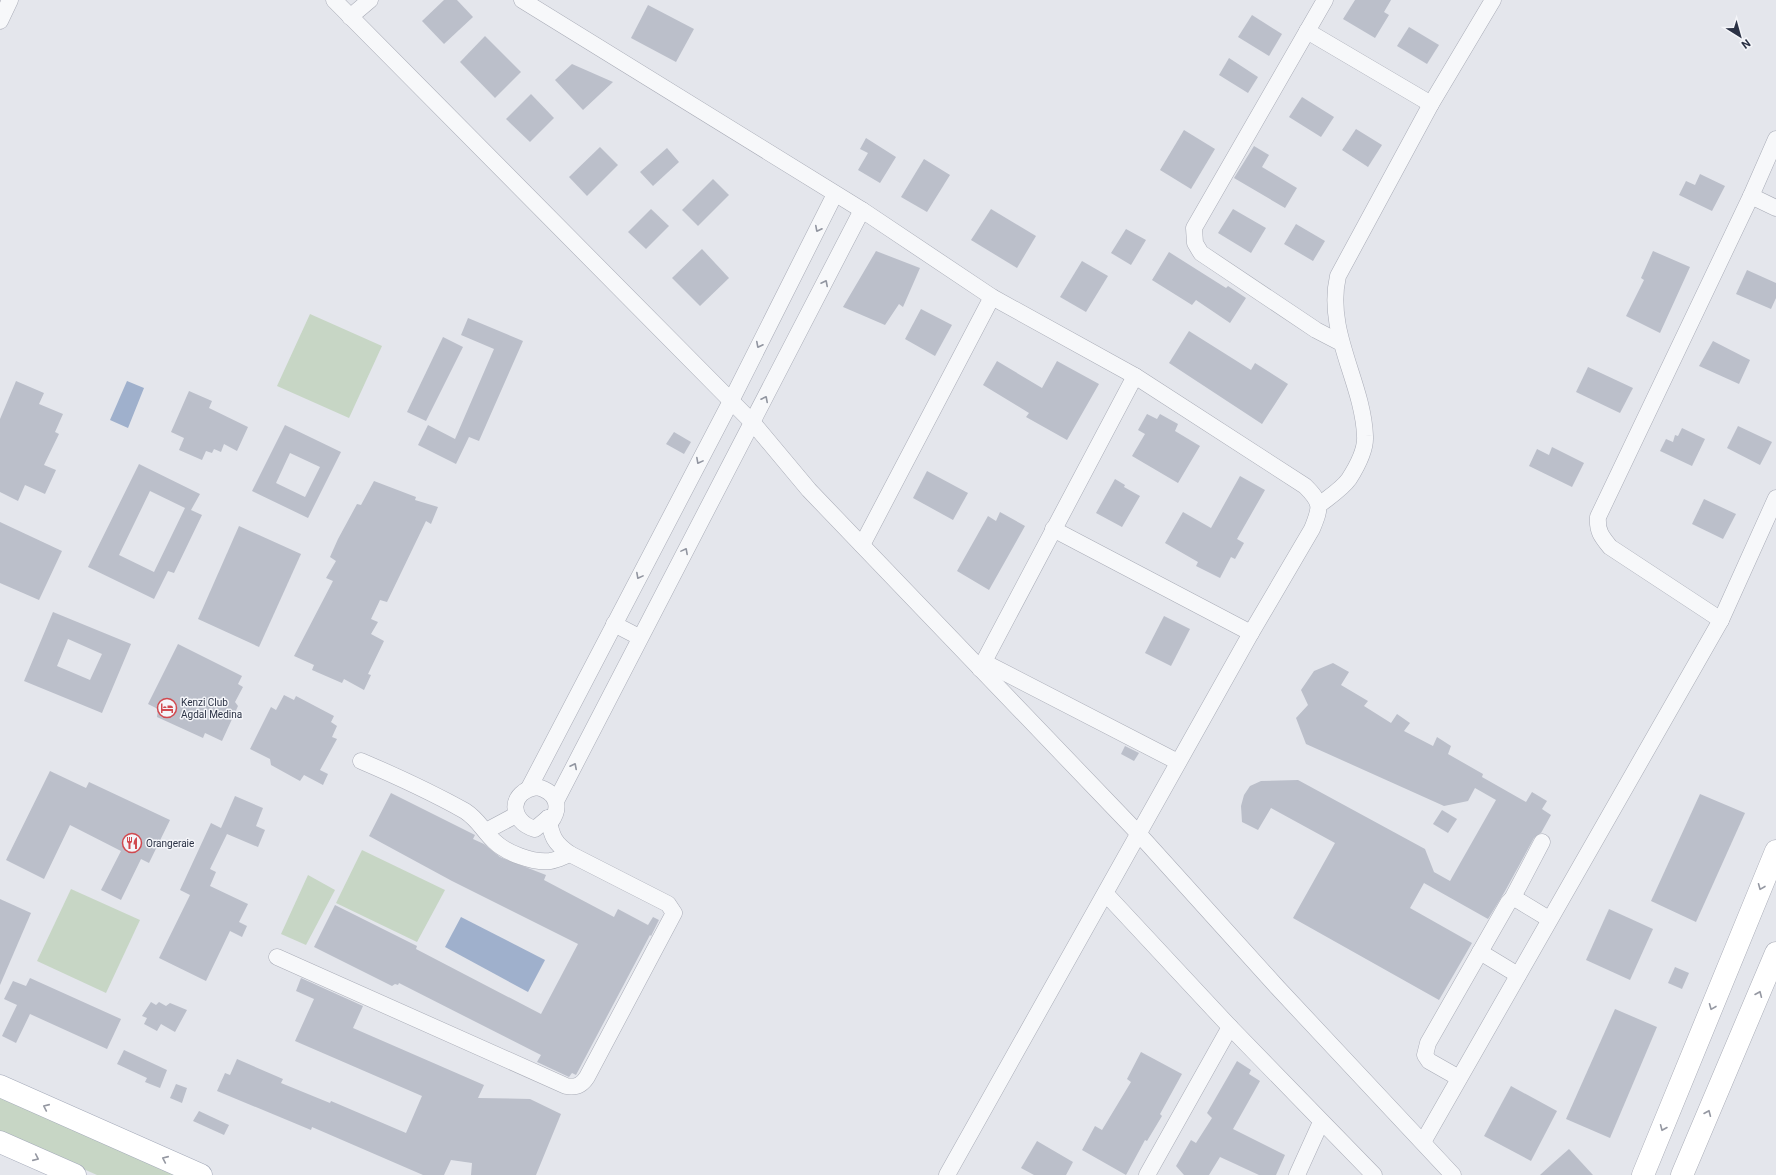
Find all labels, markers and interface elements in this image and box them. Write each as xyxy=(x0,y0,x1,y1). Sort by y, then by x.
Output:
north arrow xyxy=(1720,16,1760,56)
text: N xyxy=(1739,36,1753,51)
one-way arrow xyxy=(815,225,822,232)
one-way arrow xyxy=(820,280,828,288)
one-way arrow xyxy=(756,341,764,348)
one-way arrow xyxy=(760,396,768,403)
one-way arrow xyxy=(696,457,704,464)
one-way arrow xyxy=(680,548,688,555)
one-way arrow xyxy=(636,572,644,579)
hotel icon: Kenzi Club Agdal Medina xyxy=(156,697,178,719)
place label: Kenzi Club Agdal Medina xyxy=(181,697,242,720)
one-way arrow xyxy=(569,763,576,770)
restaurant icon: Orangeraie xyxy=(121,832,143,854)
place label: Orangeraie xyxy=(146,838,194,849)
one-way arrow xyxy=(1758,883,1766,890)
one-way arrow xyxy=(1754,990,1762,997)
one-way arrow xyxy=(1709,1004,1717,1011)
one-way arrow xyxy=(43,1104,51,1112)
one-way arrow xyxy=(1703,1110,1711,1118)
one-way arrow xyxy=(1660,1123,1668,1131)
one-way arrow xyxy=(32,1153,39,1161)
one-way arrow xyxy=(162,1156,170,1164)

